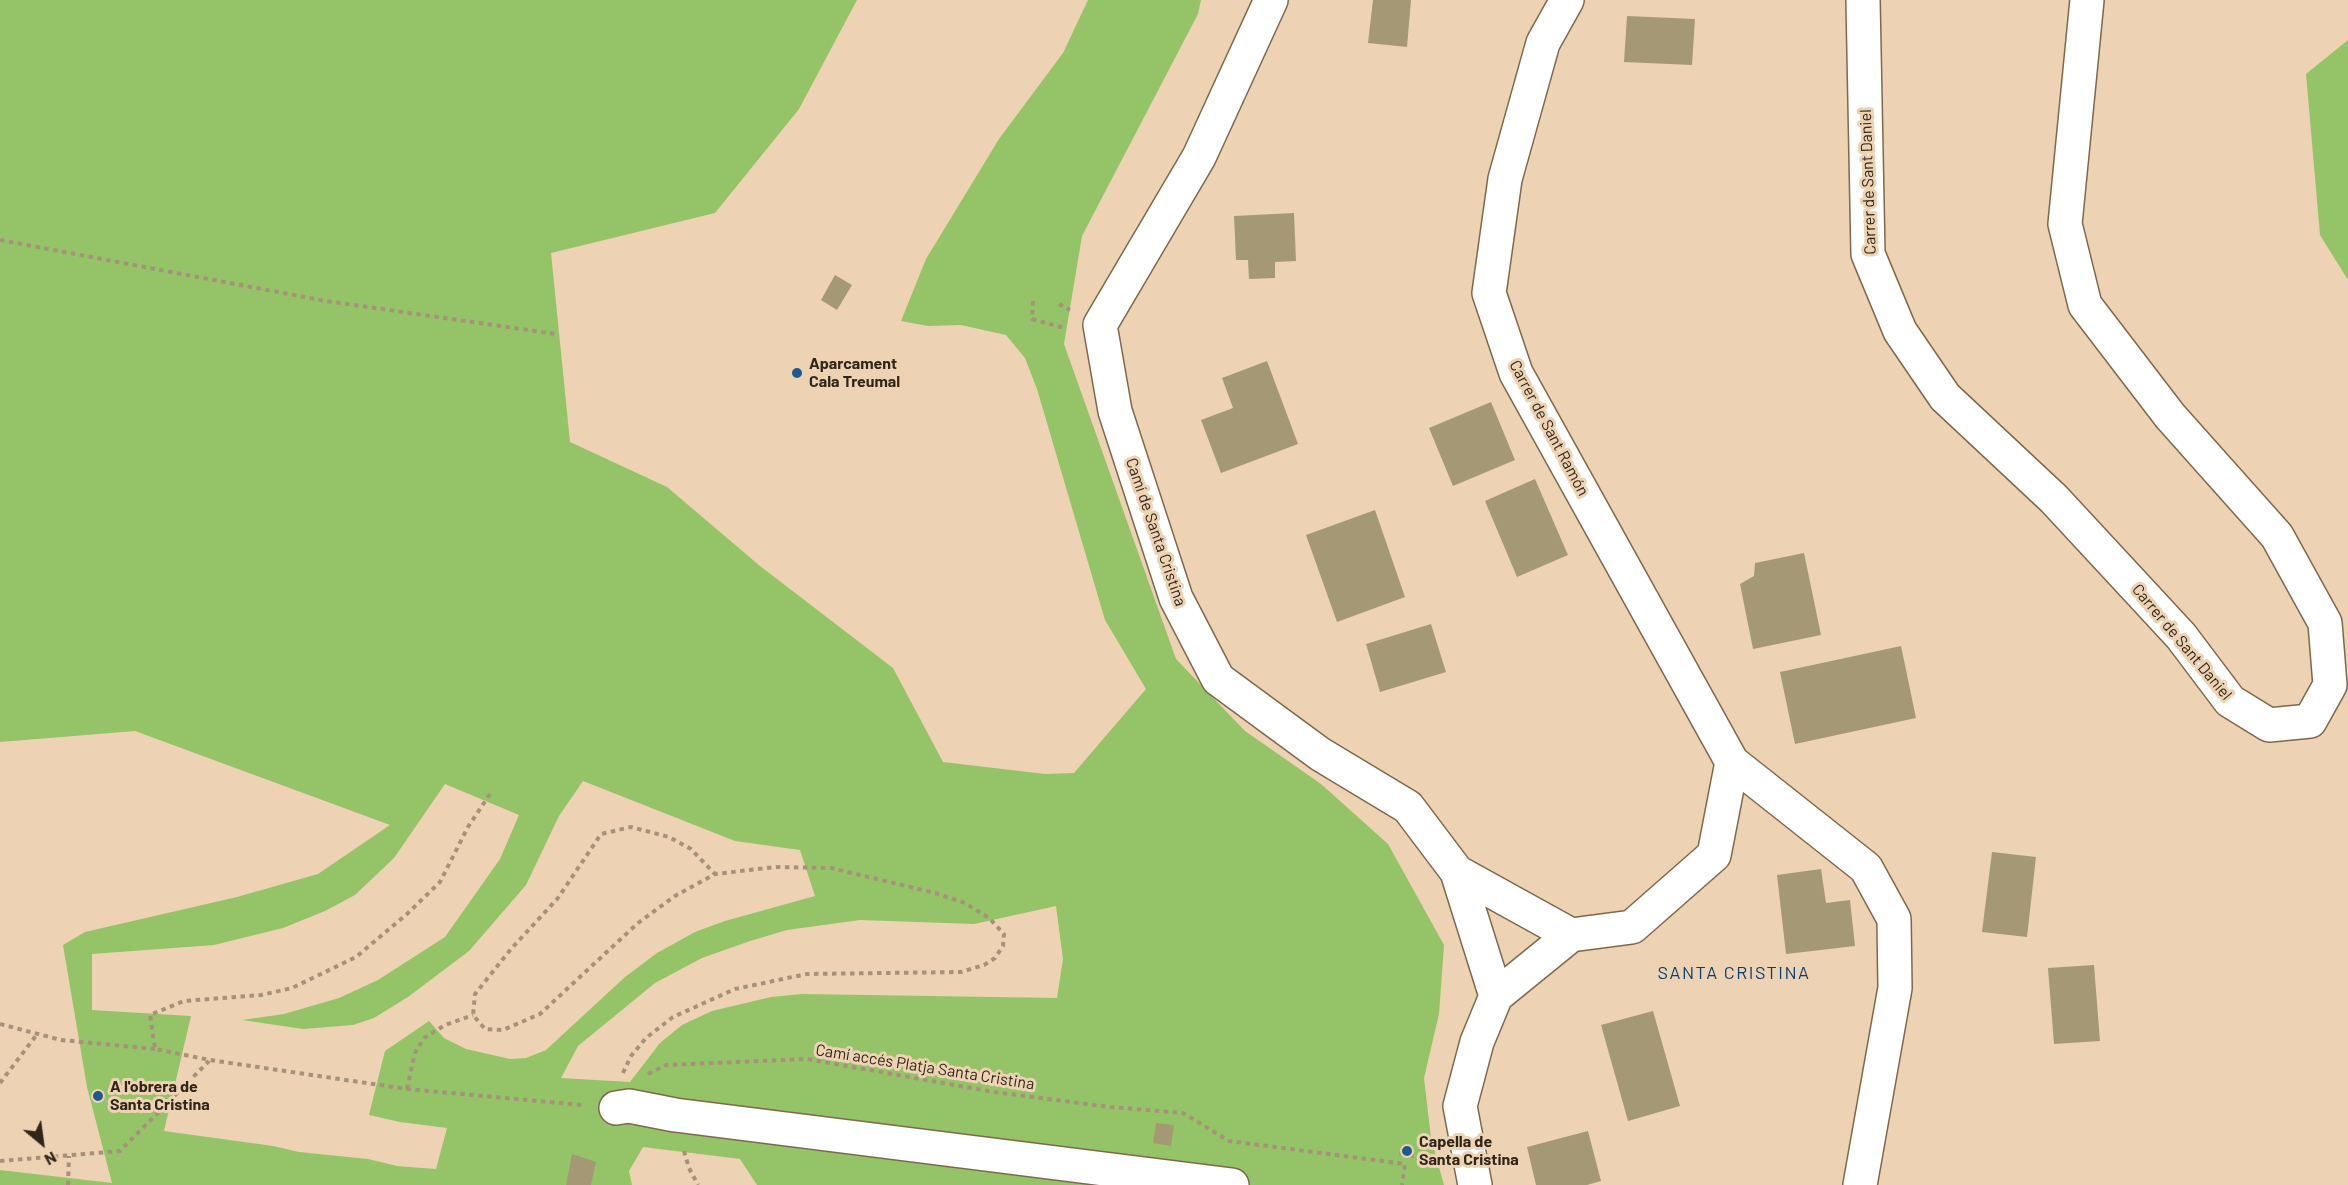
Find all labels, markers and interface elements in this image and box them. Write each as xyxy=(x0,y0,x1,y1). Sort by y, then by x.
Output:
street label: Carrer de Sant Daniel xyxy=(1856,109,1880,255)
place label: Aparcament Cala Treumal xyxy=(809,354,900,392)
street label: Carrer de Sant Ramón xyxy=(1505,357,1593,499)
marker: Aparcament Cala Treumal xyxy=(790,366,804,380)
street label: Camí de Santa Cristina xyxy=(1122,455,1190,609)
street label: Carrer de Sant Daniel xyxy=(2128,580,2236,704)
district label: SANTA CRISTINA xyxy=(1657,962,1811,984)
street label: Camí accés Platja Santa Cristina xyxy=(814,1040,1036,1094)
place label: A l'obrera de Santa Cristina xyxy=(110,1077,210,1115)
marker: A l'obrera de Santa Cristina xyxy=(91,1089,105,1103)
north arrow xyxy=(12,1113,72,1173)
place label: Capella de Santa Cristina xyxy=(1419,1132,1519,1170)
marker: Capella de Santa Cristina xyxy=(1400,1144,1414,1158)
text: N xyxy=(42,1148,60,1170)

